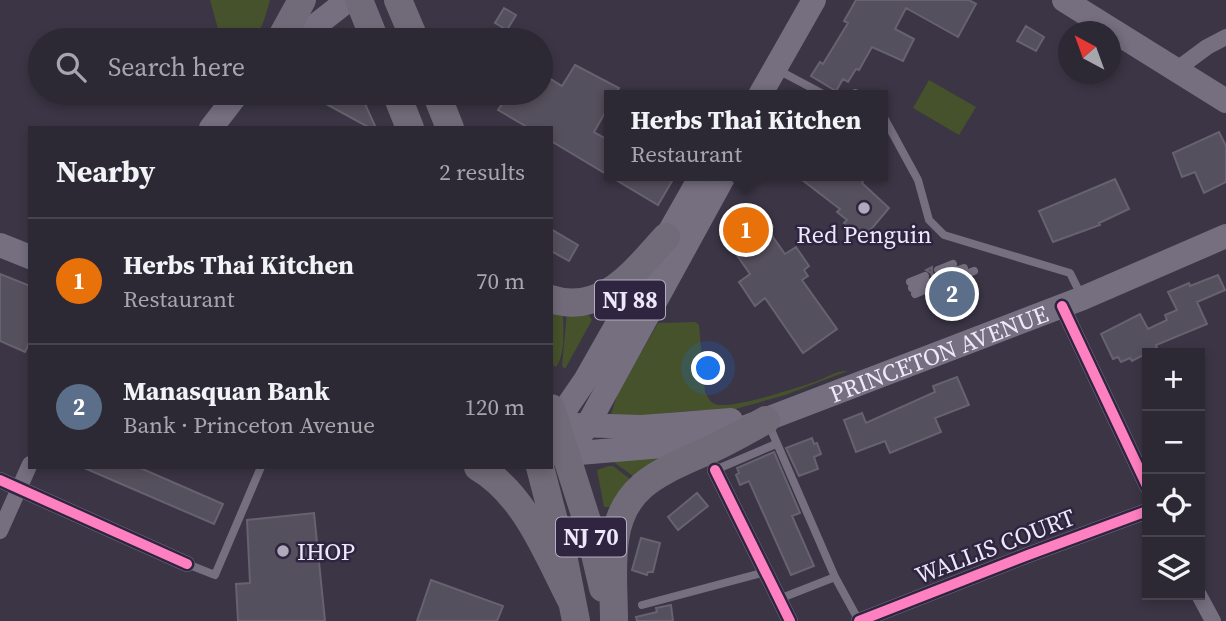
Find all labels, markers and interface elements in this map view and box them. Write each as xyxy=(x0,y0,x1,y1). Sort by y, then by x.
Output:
north arrow xyxy=(1058,21,1121,84)
search box xyxy=(28,28,553,105)
icon: search xyxy=(52,48,90,86)
text: Search here xyxy=(108,49,245,85)
popup xyxy=(604,90,888,181)
text: Herbs Thai Kitchen xyxy=(630,102,862,138)
text: Restaurant xyxy=(630,138,742,170)
text: Nearby xyxy=(56,151,155,192)
text: 2 results xyxy=(439,156,525,188)
marker: Red Penguin xyxy=(856,200,872,216)
pin: 1 xyxy=(723,204,769,256)
place label: Red Penguin xyxy=(796,218,932,251)
text: Herbs Thai Kitchen xyxy=(123,247,354,283)
text: 1 xyxy=(73,265,85,297)
text: 70 m xyxy=(476,265,525,297)
pin: 2 xyxy=(929,268,975,320)
road number: NJ 88 xyxy=(595,280,665,320)
text: Restaurant xyxy=(123,283,234,315)
street label: PRINCETON AVENUE xyxy=(824,296,1053,410)
map controls xyxy=(1142,348,1205,600)
button: + xyxy=(1142,348,1205,411)
your location xyxy=(691,351,725,385)
text: Manasquan Bank xyxy=(123,373,329,409)
text: 2 xyxy=(73,391,85,423)
text: 120 m xyxy=(464,391,525,423)
text: Bank · Princeton Avenue xyxy=(123,409,375,441)
button: − xyxy=(1142,411,1205,474)
button: locate xyxy=(1142,474,1205,537)
street label: WALLIS COURT xyxy=(910,500,1080,592)
road number: NJ 70 xyxy=(556,517,626,556)
place label: IHOP xyxy=(297,535,355,568)
button: layers xyxy=(1142,537,1205,600)
marker: IHOP xyxy=(275,543,291,559)

